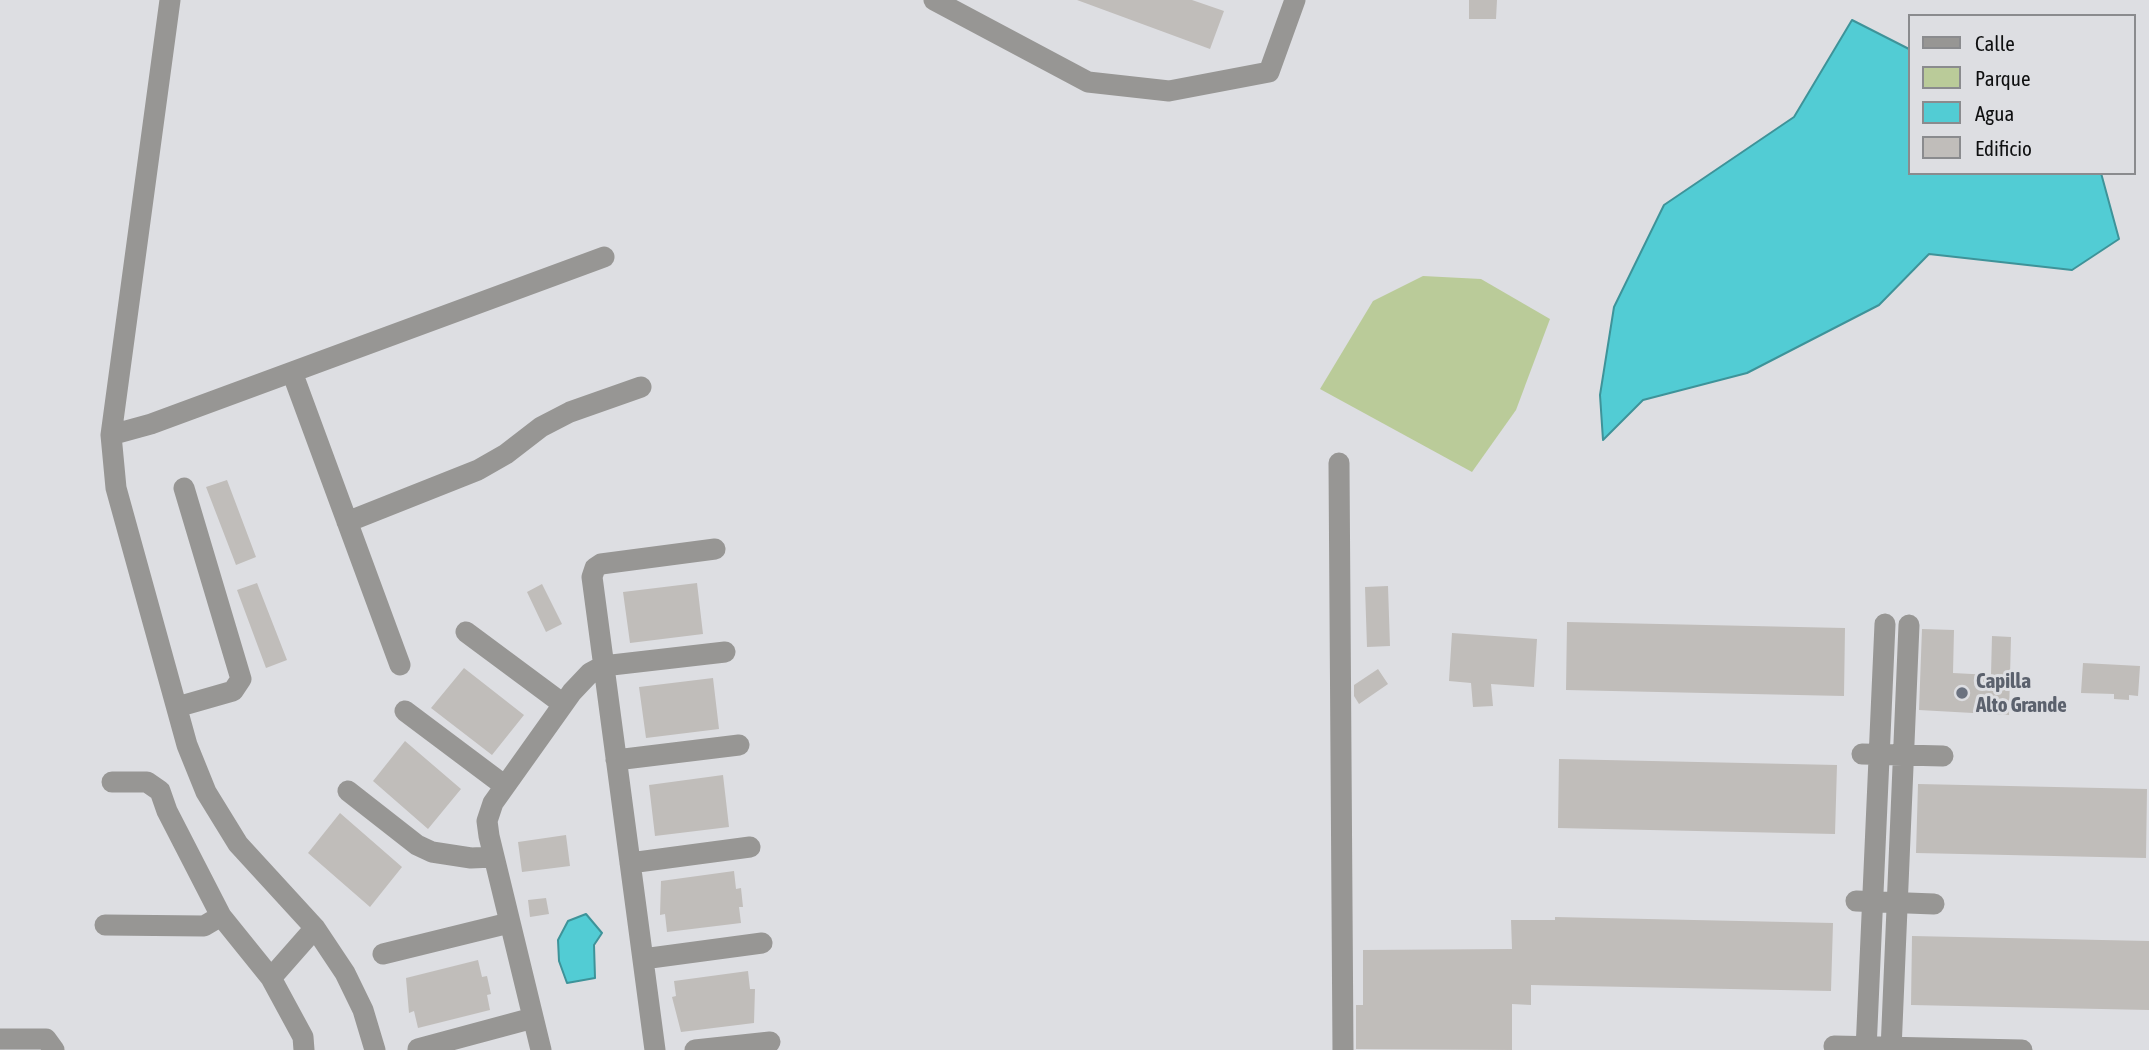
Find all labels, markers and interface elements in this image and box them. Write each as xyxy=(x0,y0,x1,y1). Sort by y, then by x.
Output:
legend xyxy=(1908,14,2135,175)
text: Calle xyxy=(1975,31,2015,55)
text: Parque xyxy=(1975,66,2030,90)
text: Agua xyxy=(1975,101,2014,125)
text: Edificio xyxy=(1975,136,2032,160)
place label: Capilla Alto Grande xyxy=(1976,668,2067,718)
marker: Capilla Alto Grande xyxy=(1954,685,1970,701)

